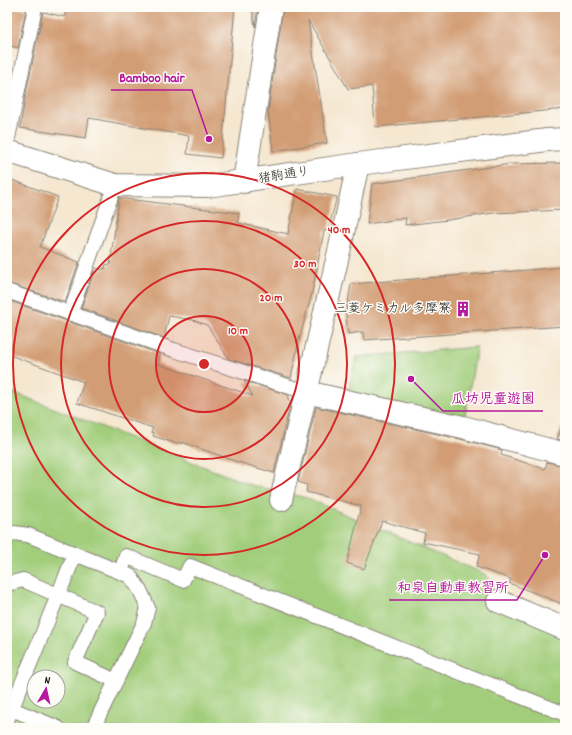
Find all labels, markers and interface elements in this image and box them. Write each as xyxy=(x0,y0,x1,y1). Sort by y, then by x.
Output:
callout: Bamboo hair xyxy=(111,64,192,90)
text: Bamboo hair xyxy=(119,69,185,89)
street label: 猪駒通り xyxy=(257,163,311,189)
text: 40 m xyxy=(328,222,350,239)
text: 30 m xyxy=(294,256,316,273)
text: 20 m xyxy=(260,290,282,307)
place label: 三菱ケミカル多摩寮 xyxy=(335,300,451,319)
building icon: 三菱ケミカル多摩寮 xyxy=(454,300,472,318)
text: 10 m xyxy=(228,323,248,340)
centre of rings xyxy=(197,357,211,371)
callout: 瓜坊児童遊園 xyxy=(443,385,543,411)
text: 瓜坊児童遊園 xyxy=(451,390,535,410)
callout: 和泉自動車教習所 xyxy=(389,574,517,600)
text: 和泉自動車教習所 xyxy=(397,579,509,599)
north arrow xyxy=(26,669,66,709)
text: N xyxy=(43,673,52,690)

